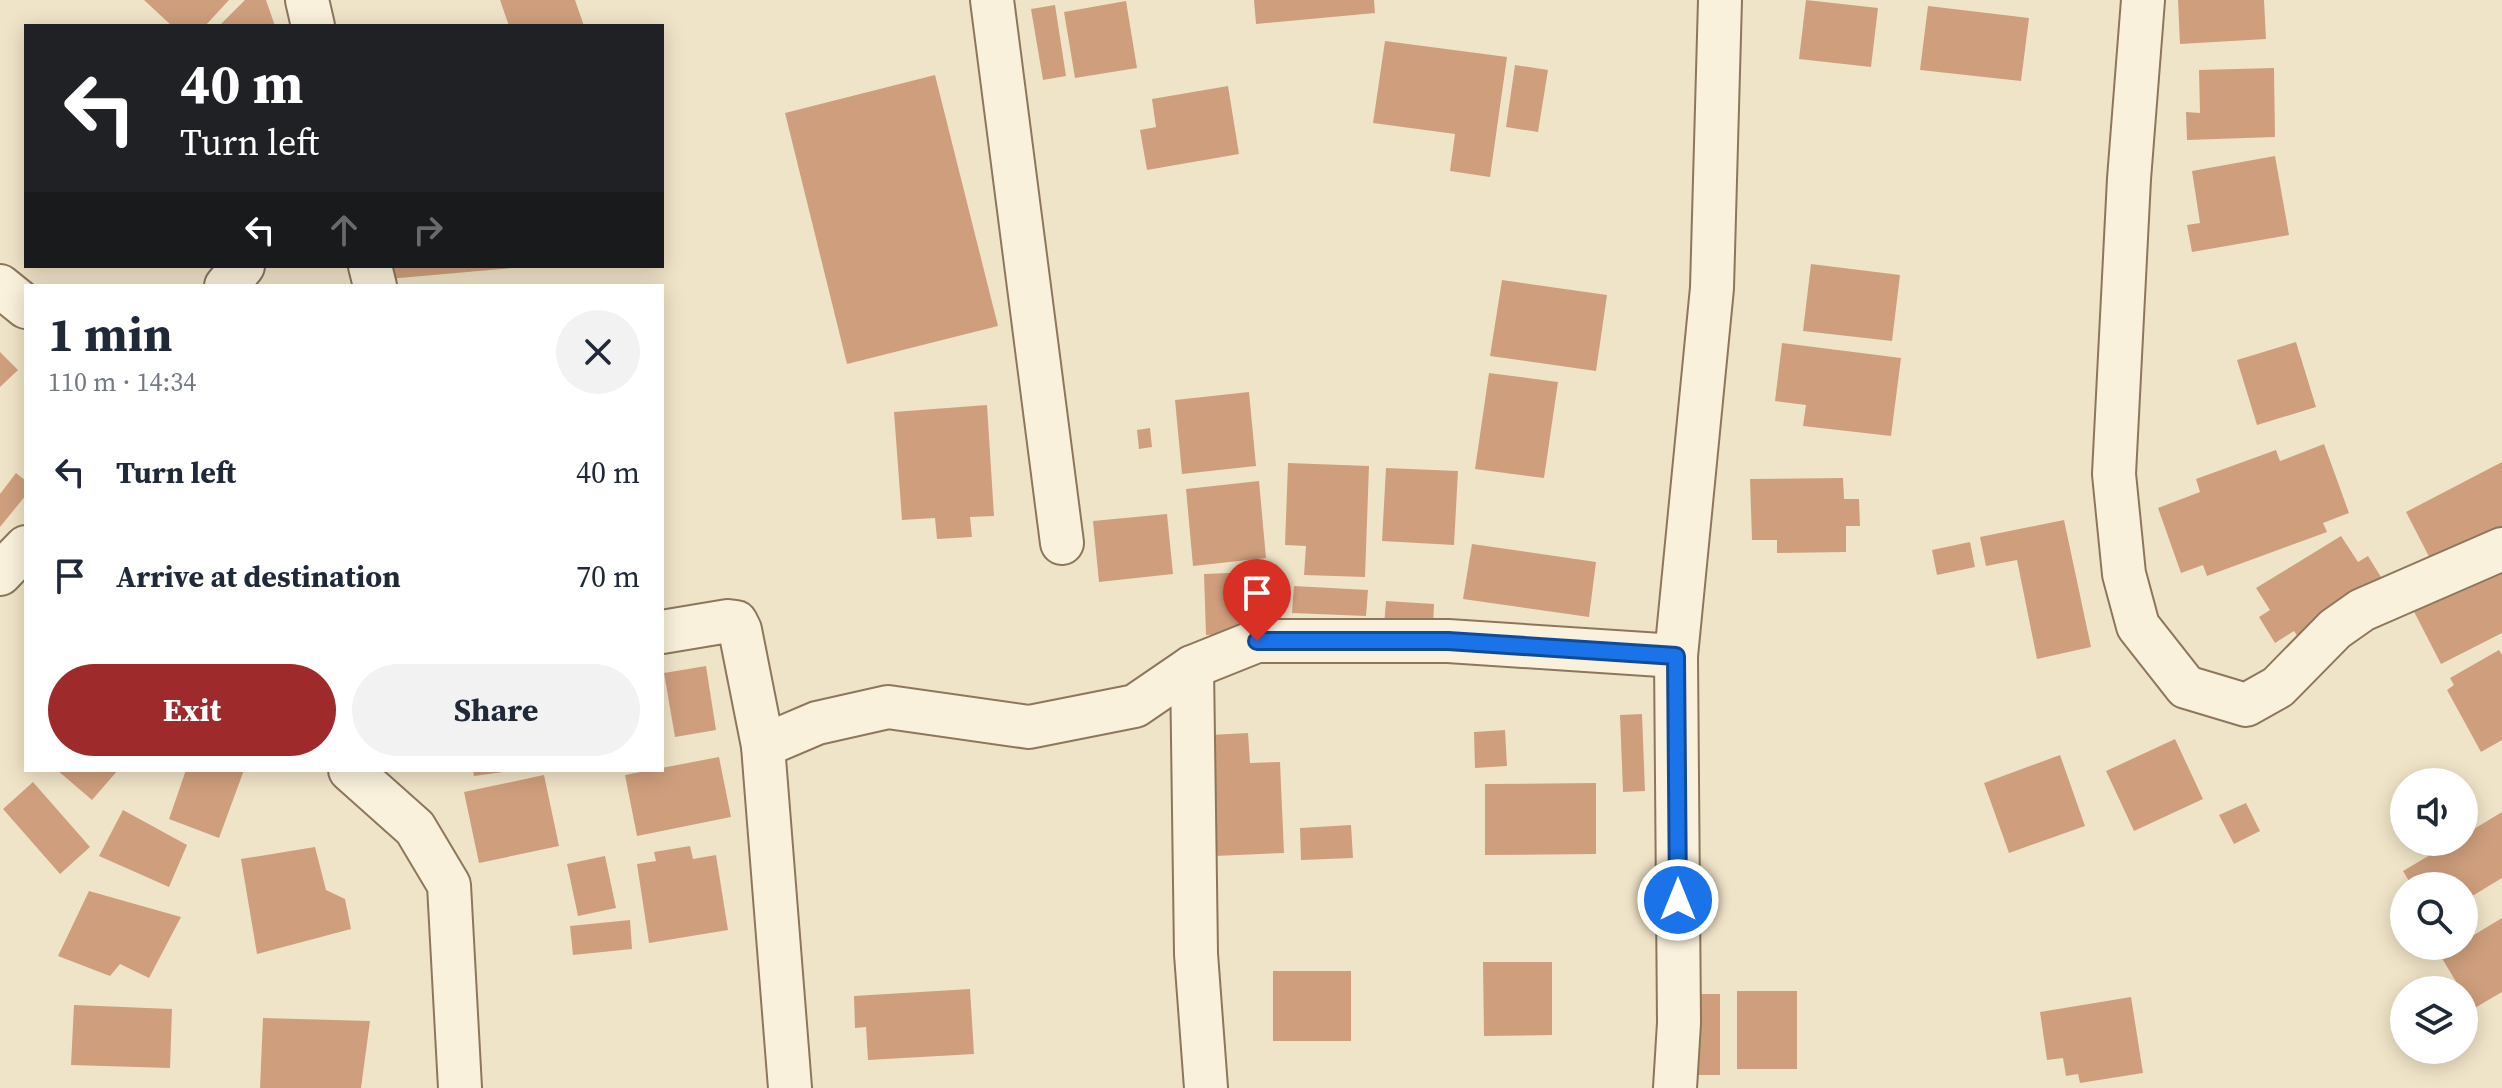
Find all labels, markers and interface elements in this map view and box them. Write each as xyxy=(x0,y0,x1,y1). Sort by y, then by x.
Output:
text: 40 m xyxy=(180,45,303,122)
icon: left xyxy=(48,56,152,160)
text: Turn left xyxy=(180,118,319,167)
icon: left xyxy=(238,208,282,252)
icon: ahead xyxy=(322,208,366,252)
icon: right xyxy=(406,208,450,252)
text: 1 min xyxy=(48,301,173,367)
button: close xyxy=(556,310,640,394)
text: 110 m · 14:34 xyxy=(48,364,196,400)
icon: left xyxy=(48,450,92,494)
text: Turn left xyxy=(116,452,236,493)
text: 40 m xyxy=(576,452,640,493)
icon: arrive xyxy=(48,554,92,598)
text: Arrive at destination xyxy=(116,556,401,597)
text: 70 m xyxy=(576,556,640,597)
pin xyxy=(1223,559,1291,641)
icon: arrive xyxy=(1235,571,1279,615)
button: Exit xyxy=(48,664,336,756)
button: Share xyxy=(352,664,640,756)
map controls xyxy=(2390,768,2478,1064)
button: sound xyxy=(2390,768,2478,856)
position arrow xyxy=(1636,858,1720,942)
button: search xyxy=(2390,872,2478,960)
button: layers xyxy=(2390,976,2478,1064)

